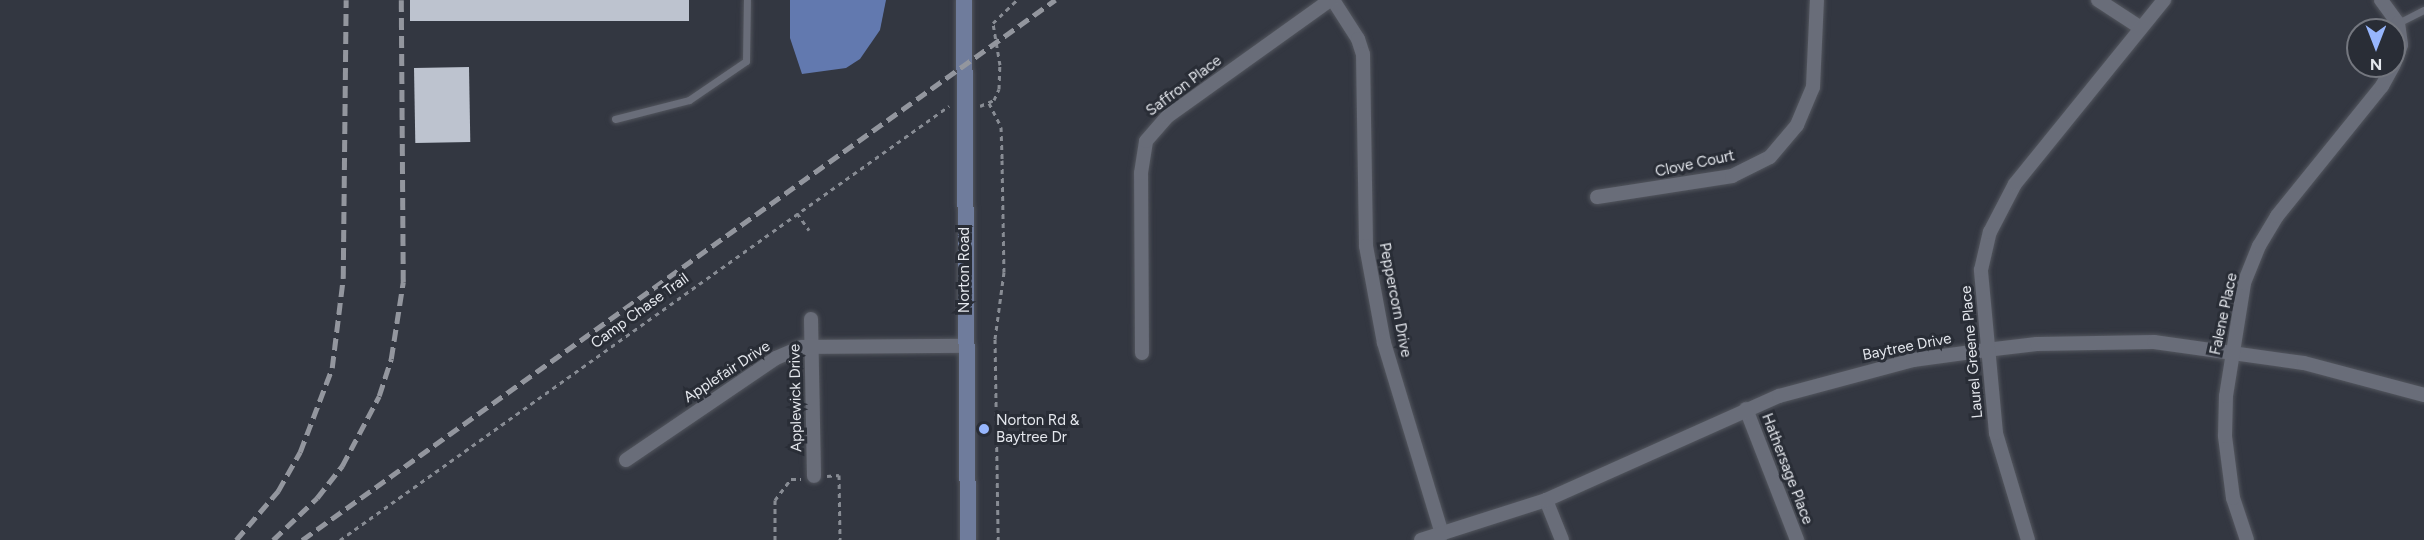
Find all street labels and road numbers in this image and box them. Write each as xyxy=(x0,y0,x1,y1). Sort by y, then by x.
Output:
street label: Saffron Place xyxy=(1143,52,1225,120)
street label: Clove Court xyxy=(1654,147,1736,181)
street label: Norton Road xyxy=(956,227,974,313)
street label: Peppercorn Drive xyxy=(1375,241,1415,359)
street label: Camp Chase Trail xyxy=(588,269,692,353)
street label: Falene Place xyxy=(2207,271,2241,357)
street label: Laurel Greene Place xyxy=(1957,285,1987,419)
street label: Baytree Drive xyxy=(1861,330,1953,364)
street label: Applefair Drive xyxy=(680,337,774,407)
street label: Applewick Drive xyxy=(786,344,806,452)
street label: Hathersage Place xyxy=(1758,411,1816,527)

